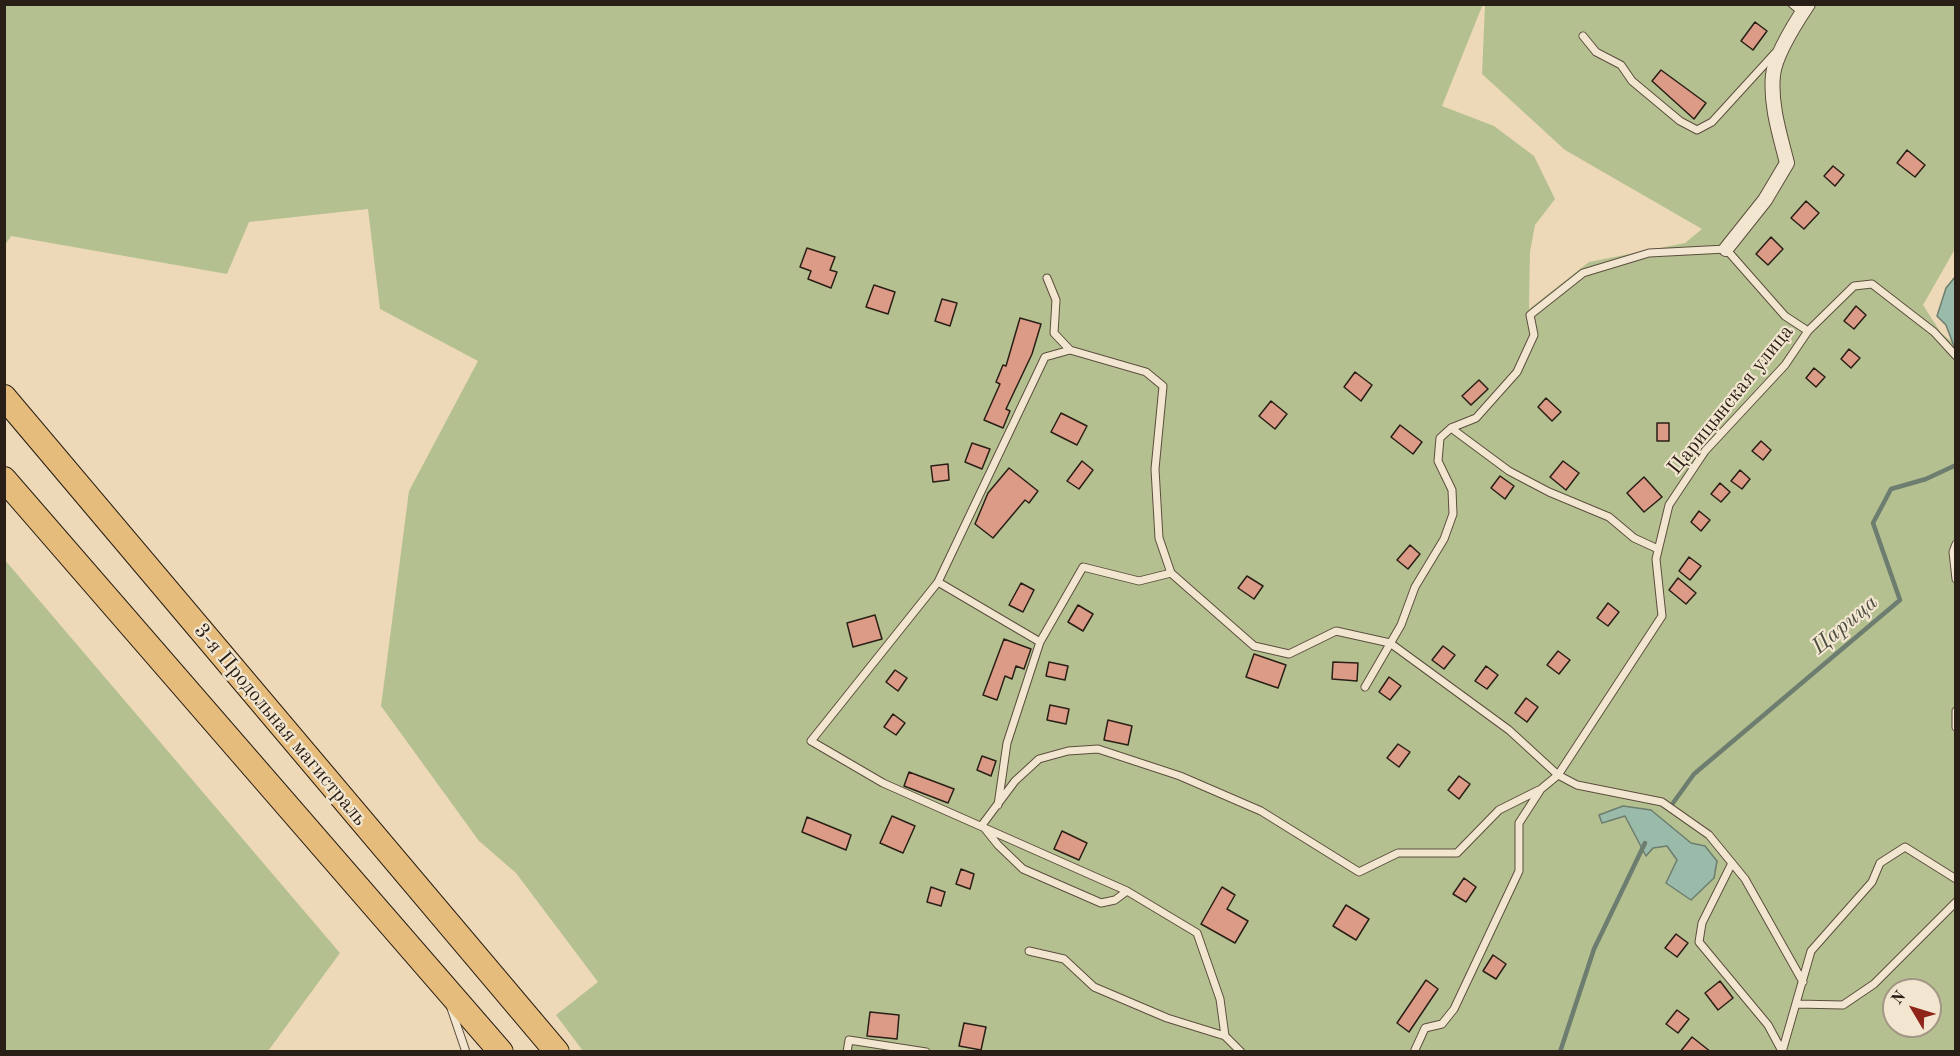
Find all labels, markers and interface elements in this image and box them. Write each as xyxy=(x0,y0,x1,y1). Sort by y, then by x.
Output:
street label: Царицынская улица xyxy=(1663,320,1799,480)
water label: Царица xyxy=(1806,590,1884,660)
street label: 3-я Продольная магистраль xyxy=(188,619,372,831)
north arrow xyxy=(1882,978,1942,1038)
text: N xyxy=(1889,988,1909,1008)

